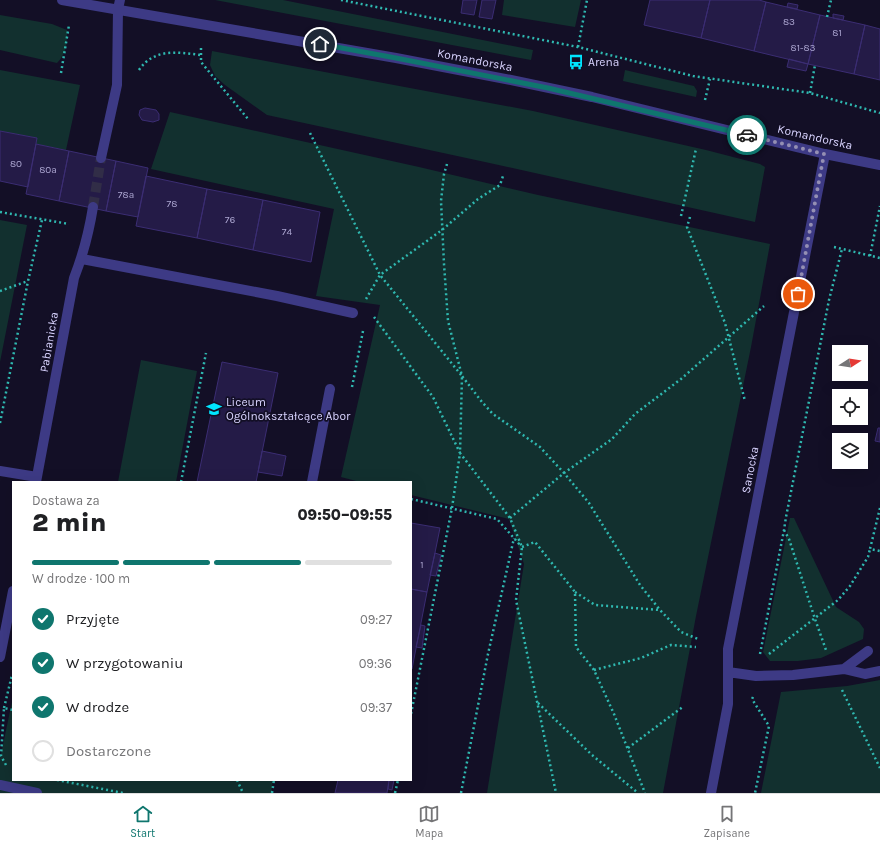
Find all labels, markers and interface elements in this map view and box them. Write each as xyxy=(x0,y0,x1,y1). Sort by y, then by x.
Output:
house number: 83 xyxy=(783,16,795,28)
pin xyxy=(303,27,337,61)
house number: 81 xyxy=(832,27,842,39)
icon: home xyxy=(309,33,331,55)
house number: 81-83 xyxy=(791,42,816,54)
street label: Komandorska xyxy=(436,46,514,74)
bus stop icon: Arena xyxy=(567,53,585,71)
place label: Arena xyxy=(588,55,619,69)
courier xyxy=(727,115,767,155)
street label: Komandorska xyxy=(776,122,854,152)
icon: car xyxy=(736,124,758,146)
house number: 80 xyxy=(10,158,22,170)
house number: 80a xyxy=(39,164,57,176)
house number: 78a xyxy=(118,189,134,201)
house number: 78 xyxy=(167,198,177,210)
house number: 76 xyxy=(225,214,235,226)
house number: 74 xyxy=(282,226,293,238)
pin xyxy=(781,277,815,311)
icon: bag xyxy=(787,283,809,305)
street label: Pabianicka xyxy=(37,311,61,373)
north arrow xyxy=(832,345,868,381)
map controls xyxy=(832,345,868,469)
button: locate xyxy=(832,389,868,425)
place label: Liceum Ogólnokształcące Abor xyxy=(226,395,351,423)
school or university icon: Liceum Ogólnokształcące Abor xyxy=(205,400,223,418)
button: layers xyxy=(832,433,868,469)
street label: Sanocka xyxy=(739,445,761,495)
text: Dostawa za xyxy=(32,493,100,508)
text: 09:50–09:55 xyxy=(297,506,392,524)
text: 2 min xyxy=(32,507,107,538)
house number: 1 xyxy=(420,559,424,571)
text: W drodze · 100 m xyxy=(32,571,130,586)
icon: check xyxy=(32,608,54,630)
text: Przyjęte xyxy=(66,610,120,628)
text: 09:27 xyxy=(360,612,392,627)
icon: check xyxy=(32,652,54,674)
text: W przygotowaniu xyxy=(66,654,183,672)
text: 09:36 xyxy=(359,656,392,671)
icon: check xyxy=(32,696,54,718)
text: W drodze xyxy=(66,698,129,716)
text: 09:37 xyxy=(360,700,392,715)
text: Dostarczone xyxy=(66,742,151,760)
tab: Start xyxy=(130,803,155,840)
tab: Mapa xyxy=(415,803,443,840)
tab: Zapisane xyxy=(703,803,750,840)

